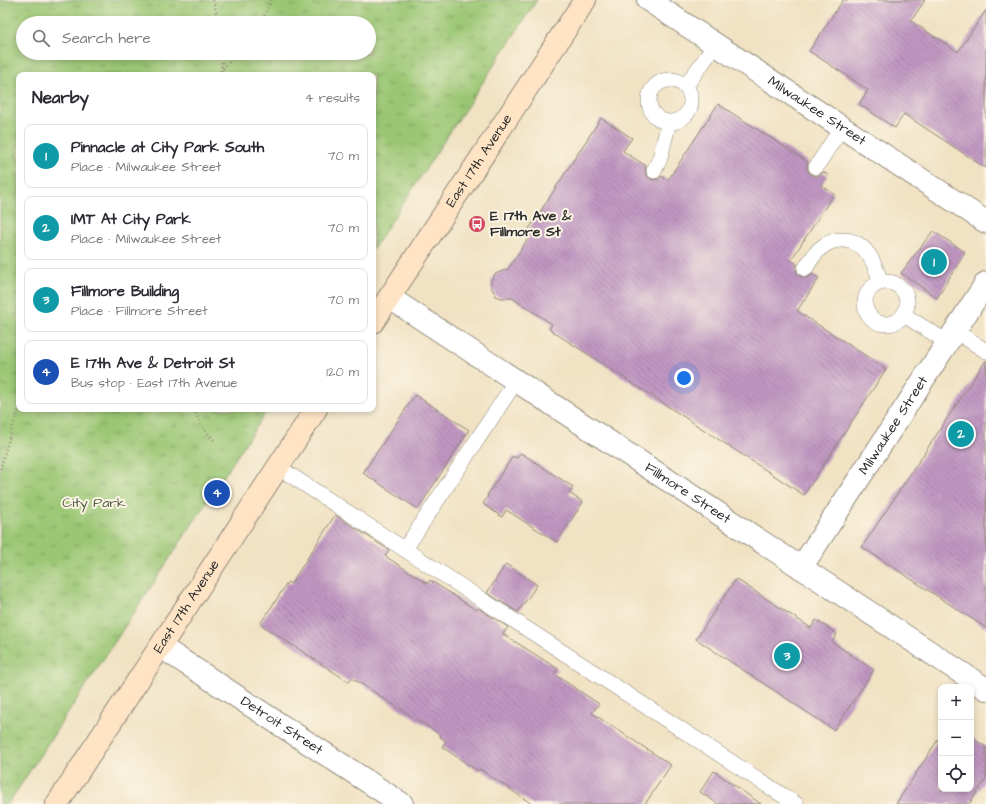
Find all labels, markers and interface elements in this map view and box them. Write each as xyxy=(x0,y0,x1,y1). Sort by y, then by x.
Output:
search box xyxy=(16,16,376,60)
icon: search xyxy=(30,27,52,49)
text: Search here xyxy=(62,28,151,49)
street label: Milwaukee Street xyxy=(764,71,870,151)
text: Nearby xyxy=(32,86,89,110)
text: 4 results xyxy=(305,89,360,107)
street label: East 17th Avenue xyxy=(441,110,517,211)
text: Pinnacle at City Park South xyxy=(71,137,264,158)
text: 1 xyxy=(45,147,47,165)
text: 70 m xyxy=(327,147,359,165)
text: Place · Milwaukee Street xyxy=(71,158,221,176)
place label: E 17th Ave & Fillmore St xyxy=(490,206,572,242)
text: IMT At City Park xyxy=(71,209,191,230)
bus stop icon: E 17th Ave & Fillmore St xyxy=(467,214,487,234)
text: 2 xyxy=(42,219,50,237)
text: 70 m xyxy=(327,219,359,237)
text: Place · Milwaukee Street xyxy=(71,230,221,248)
pin: 1 xyxy=(921,247,947,277)
text: Fillmore Building xyxy=(71,281,179,302)
text: 3 xyxy=(43,291,49,309)
text: 70 m xyxy=(327,291,359,309)
text: Place · Fillmore Street xyxy=(71,302,207,320)
text: E 17th Ave & Detroit St xyxy=(71,353,235,374)
text: 4 xyxy=(42,363,50,381)
text: 120 m xyxy=(326,363,359,381)
your location xyxy=(674,368,694,388)
street label: Milwaukee Street xyxy=(854,372,933,479)
text: Bus stop · East 17th Avenue xyxy=(71,374,237,392)
pin: 2 xyxy=(948,419,974,449)
street label: Fillmore Street xyxy=(641,458,735,529)
pin: 4 xyxy=(204,478,230,508)
park label: City Park xyxy=(62,493,126,513)
street label: East 17th Avenue xyxy=(148,556,225,657)
pin: 3 xyxy=(774,641,800,671)
map controls xyxy=(938,684,974,792)
button: + xyxy=(938,684,974,720)
street label: Detroit Street xyxy=(237,691,327,760)
button: − xyxy=(938,720,974,756)
button: locate xyxy=(938,756,974,792)

